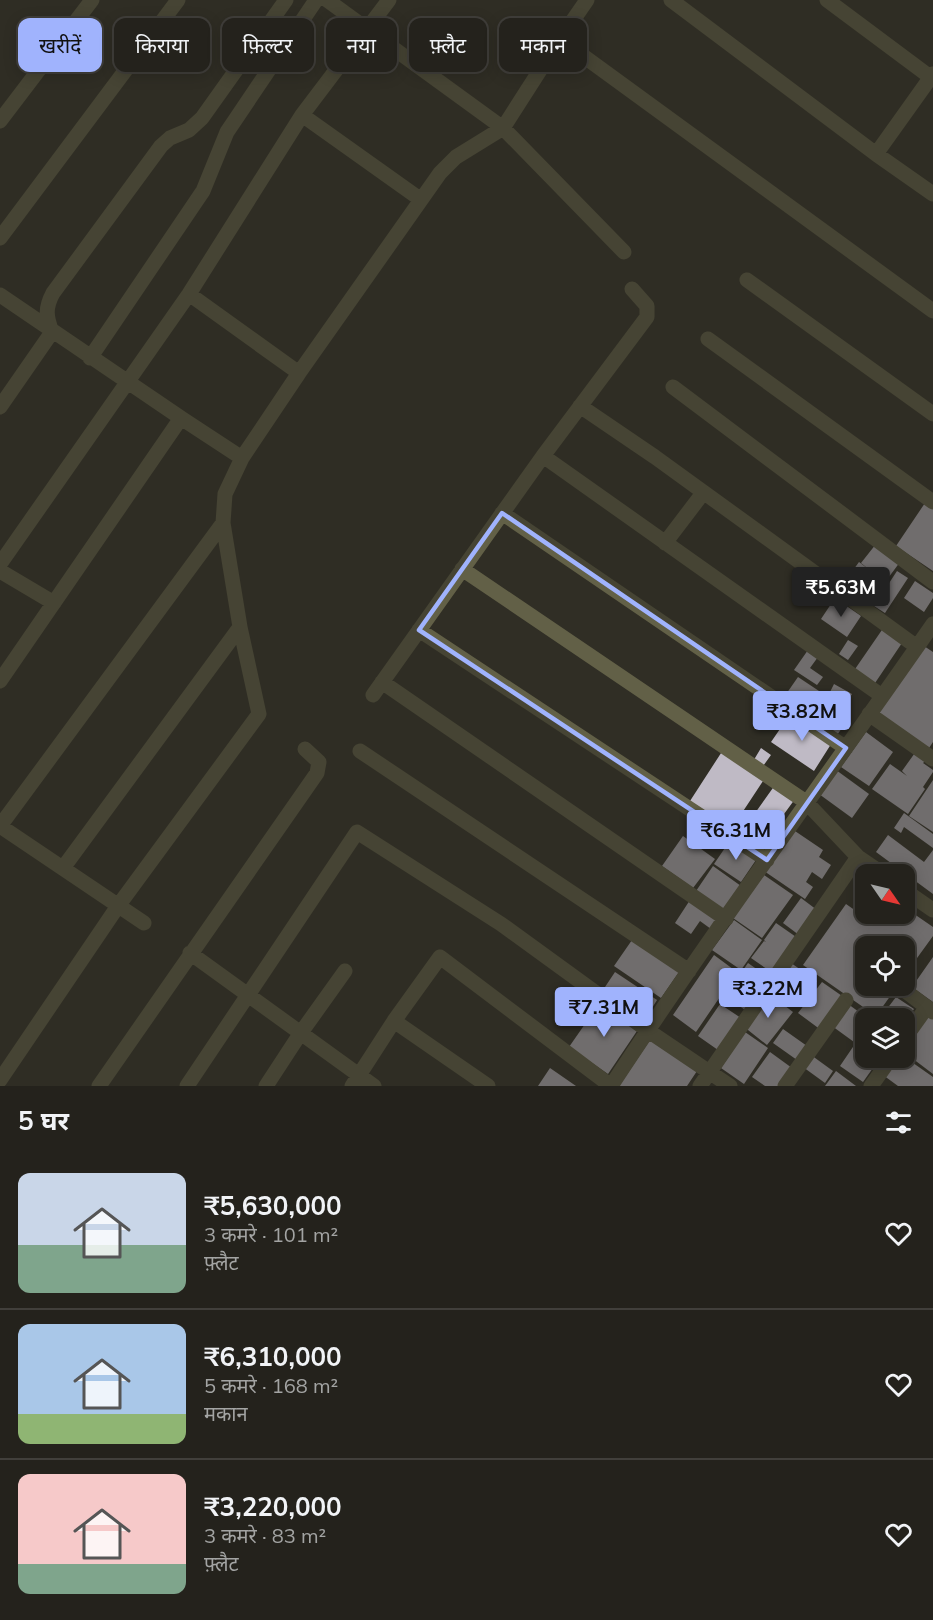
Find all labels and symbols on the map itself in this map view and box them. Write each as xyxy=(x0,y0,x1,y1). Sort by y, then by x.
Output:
pin: ₹5.63M xyxy=(792,567,890,618)
pin: ₹3.82M xyxy=(753,691,851,742)
pin: ₹6.31M xyxy=(687,810,785,861)
north arrow xyxy=(855,864,915,924)
pin: ₹3.22M xyxy=(719,968,817,1019)
pin: ₹7.31M xyxy=(555,987,653,1038)

